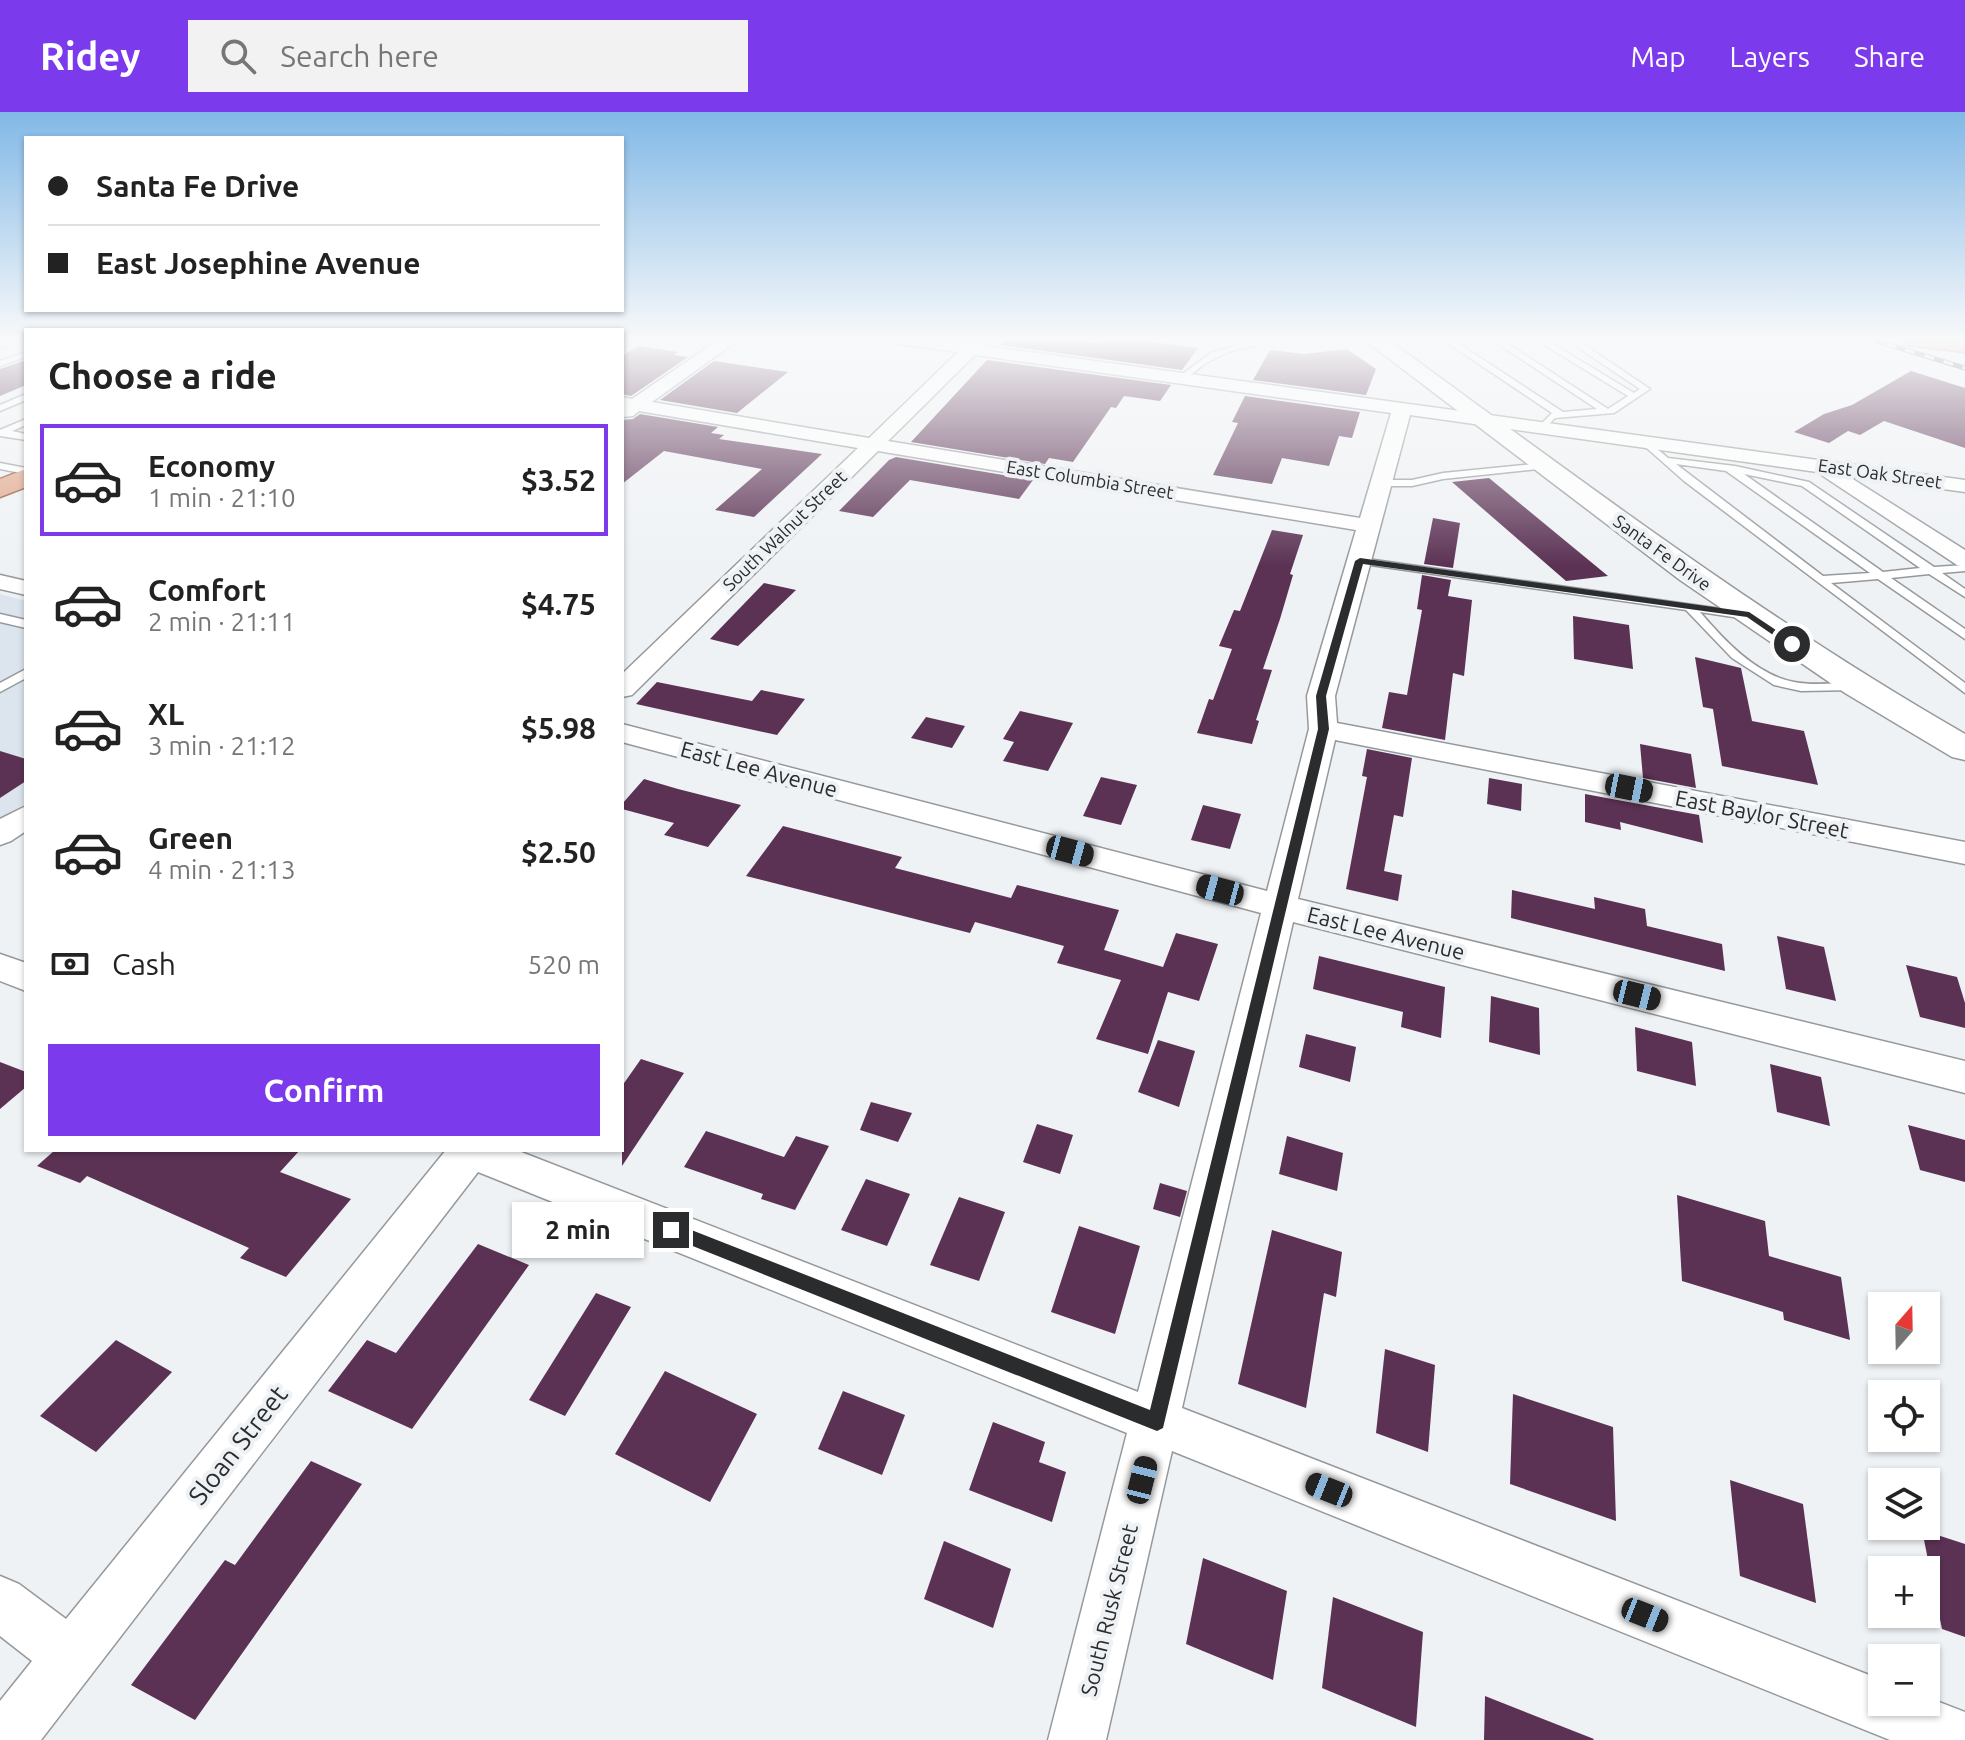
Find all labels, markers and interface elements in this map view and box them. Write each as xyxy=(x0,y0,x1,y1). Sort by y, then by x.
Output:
search box xyxy=(188,20,748,92)
icon: search xyxy=(216,34,260,78)
text: Ridey xyxy=(40,35,140,77)
text: Search here xyxy=(280,39,439,73)
text: Map xyxy=(1630,41,1686,72)
text: Layers xyxy=(1730,41,1810,72)
text: Share xyxy=(1854,41,1925,72)
text: Santa Fe Drive xyxy=(96,169,299,203)
text: East Josephine Avenue xyxy=(96,246,421,280)
text: Choose a ride xyxy=(48,355,277,396)
icon: car xyxy=(52,444,124,516)
text: Economy xyxy=(148,449,275,483)
street label: East Oak Street xyxy=(1817,454,1943,492)
street label: East Columbia Street xyxy=(1005,456,1175,502)
text: $3.52 xyxy=(521,463,596,497)
street label: South Walnut Street xyxy=(718,466,850,594)
text: 1 min · 21:10 xyxy=(148,483,296,512)
street label: Santa Fe Drive xyxy=(1610,510,1715,594)
icon: car xyxy=(52,568,124,640)
text: Comfort xyxy=(148,573,266,607)
text: $4.75 xyxy=(521,587,596,621)
text: 2 min · 21:11 xyxy=(148,607,296,636)
route start xyxy=(1774,626,1810,662)
icon: car xyxy=(52,692,124,764)
text: XL xyxy=(148,697,184,731)
text: $5.98 xyxy=(521,711,596,745)
text: 3 min · 21:12 xyxy=(148,731,296,760)
street label: East Lee Avenue xyxy=(678,736,840,801)
car xyxy=(1603,772,1655,804)
street label: East Baylor Street xyxy=(1673,784,1851,843)
icon: car xyxy=(52,816,124,888)
text: Green xyxy=(148,821,233,855)
car xyxy=(1044,833,1096,869)
text: $2.50 xyxy=(521,835,596,869)
text: 4 min · 21:13 xyxy=(148,855,296,884)
car xyxy=(1194,872,1246,908)
street label: East Lee Avenue xyxy=(1305,901,1468,964)
icon: cash xyxy=(48,942,92,986)
text: Cash xyxy=(112,947,176,981)
text: 520 m xyxy=(528,950,600,979)
car xyxy=(1611,978,1663,1012)
button: Confirm xyxy=(48,1044,600,1136)
callout: 2 min xyxy=(511,1202,643,1258)
route end xyxy=(653,1212,689,1248)
text: 2 min xyxy=(545,1215,611,1244)
north arrow xyxy=(1868,1292,1940,1364)
map controls xyxy=(1868,1292,1940,1716)
street label: Sloan Street xyxy=(182,1380,293,1510)
button: locate xyxy=(1868,1380,1940,1452)
car xyxy=(1125,1454,1159,1506)
button: layers xyxy=(1868,1468,1940,1540)
car xyxy=(1302,1470,1356,1510)
street label: South Rusk Street xyxy=(1075,1521,1142,1699)
button: + xyxy=(1868,1556,1940,1628)
car xyxy=(1618,1595,1672,1635)
button: − xyxy=(1868,1644,1940,1716)

